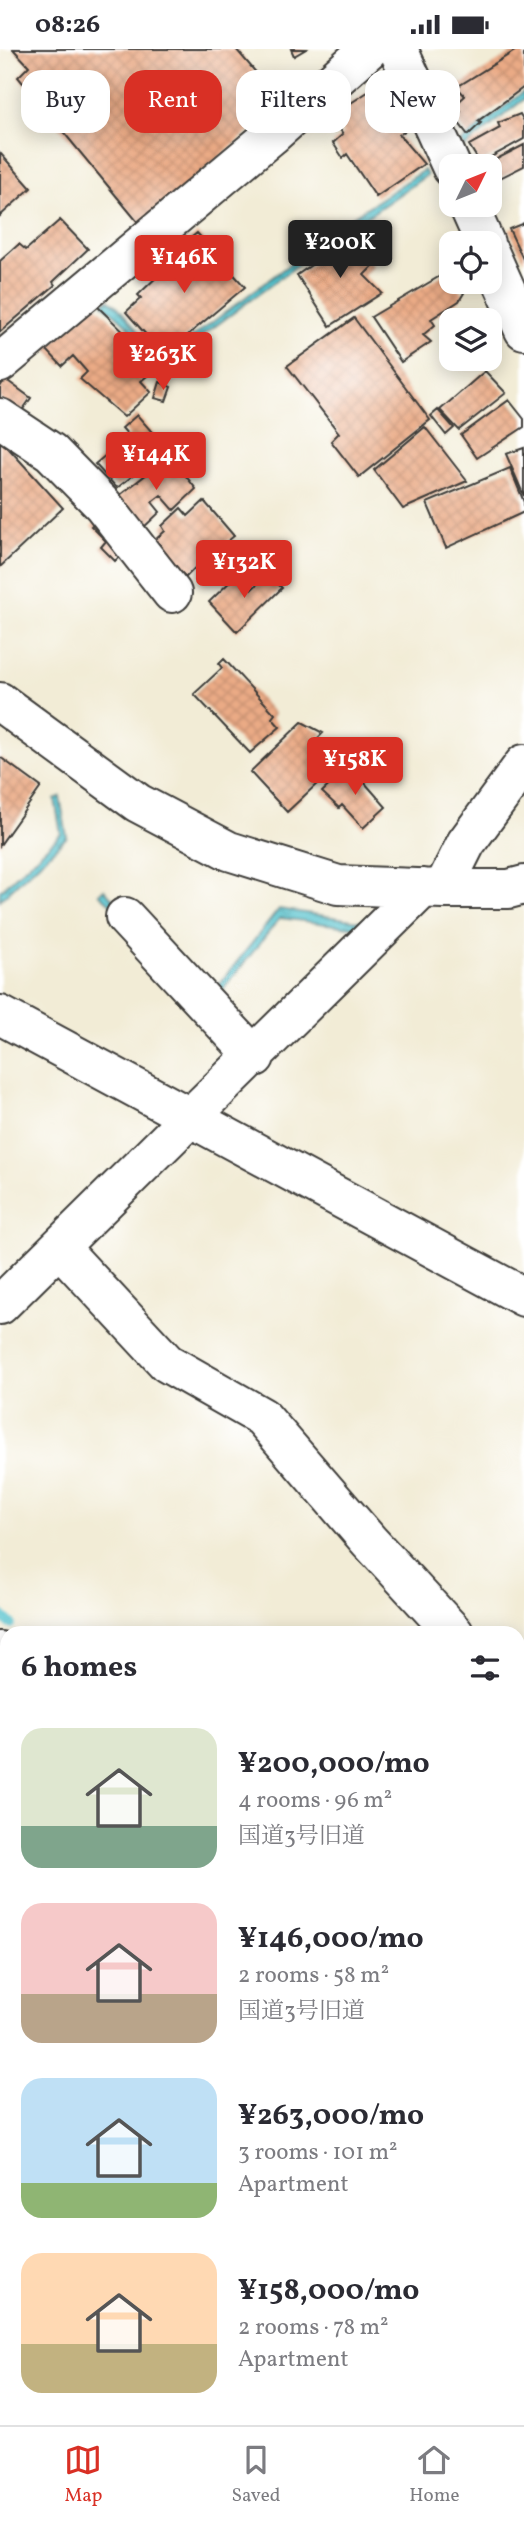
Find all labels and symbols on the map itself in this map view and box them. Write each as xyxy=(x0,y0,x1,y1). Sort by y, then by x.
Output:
north arrow xyxy=(439,154,502,217)
pin: ¥200K xyxy=(291,221,389,280)
pin: ¥146K xyxy=(135,236,233,295)
pin: ¥263K xyxy=(114,333,212,392)
pin: ¥144K xyxy=(107,433,205,492)
pin: ¥132K xyxy=(195,540,293,600)
pin: ¥158K xyxy=(306,737,404,797)

